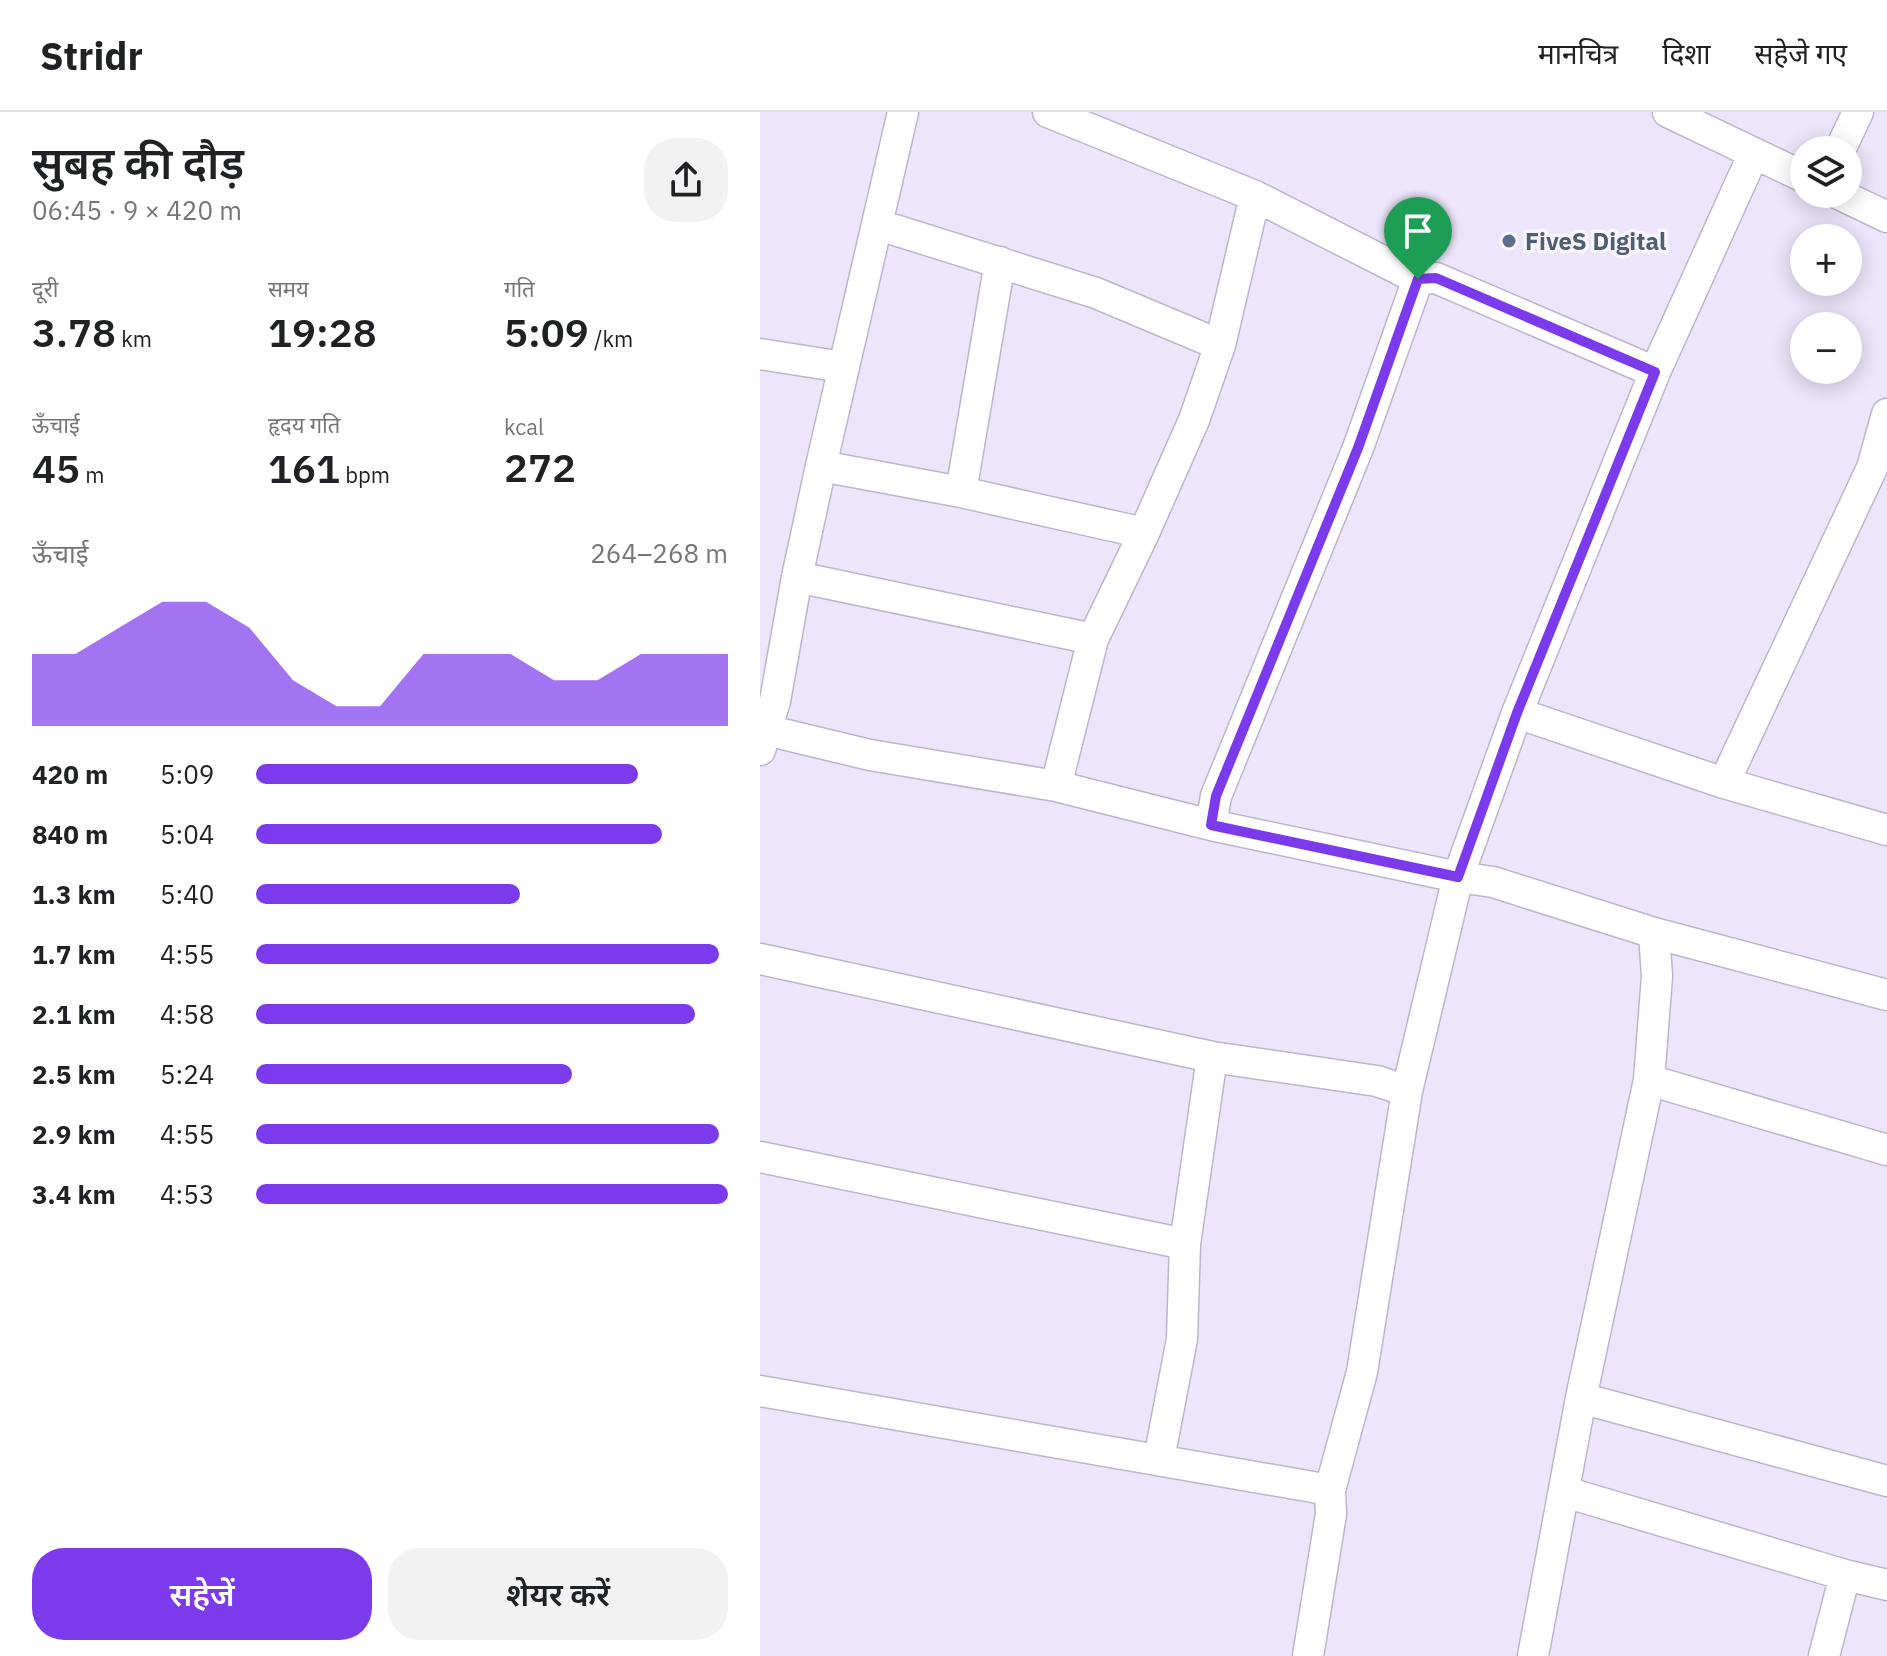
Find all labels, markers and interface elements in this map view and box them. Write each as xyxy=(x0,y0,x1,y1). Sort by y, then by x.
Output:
text: Stridr xyxy=(40,31,143,80)
text: मानचित्र xyxy=(1538,35,1618,72)
text: दिशा xyxy=(1662,35,1711,72)
text: सहेजे गए xyxy=(1755,35,1847,72)
text: सुबह की दौड़ xyxy=(32,134,244,191)
map controls xyxy=(1790,136,1862,384)
button: layers xyxy=(1790,136,1862,208)
button: share xyxy=(644,138,728,222)
text: 06:45 · 9 × 420 m xyxy=(32,193,242,227)
pin xyxy=(1384,197,1452,279)
icon: arrive xyxy=(1396,209,1440,253)
button: + xyxy=(1790,224,1862,296)
place label: FiveS Digital xyxy=(1525,225,1666,257)
marker: FiveS Digital xyxy=(1500,232,1518,250)
text: दूरी xyxy=(32,274,58,303)
text: समय xyxy=(268,274,309,303)
text: गति xyxy=(504,274,535,303)
text: 3.78 xyxy=(32,306,116,358)
text: 19:28 xyxy=(268,306,377,358)
text: 5:09 xyxy=(504,306,589,358)
button: − xyxy=(1790,312,1862,384)
text: km xyxy=(116,324,152,353)
text: /km xyxy=(589,324,633,353)
text: ऊँचाई xyxy=(32,410,80,439)
text: हृदय गति xyxy=(268,410,340,439)
text: kcal xyxy=(504,412,544,441)
text: 272 xyxy=(504,441,576,493)
text: 45 xyxy=(32,442,80,494)
text: 161 xyxy=(268,442,340,494)
text: m xyxy=(80,460,104,489)
text: bpm xyxy=(340,460,390,489)
text: ऊँचाई xyxy=(32,536,88,570)
text: 264–268 m xyxy=(590,536,728,570)
text: 420 m xyxy=(32,757,108,791)
text: 5:09 xyxy=(160,757,214,791)
text: 840 m xyxy=(32,817,108,851)
text: 5:04 xyxy=(160,817,214,851)
text: 1.3 km xyxy=(32,877,116,911)
text: 5:40 xyxy=(160,877,214,911)
text: 1.7 km xyxy=(32,937,116,971)
text: 4:55 xyxy=(160,937,214,971)
text: 2.1 km xyxy=(32,997,116,1031)
text: 4:58 xyxy=(160,997,214,1031)
text: 2.5 km xyxy=(32,1057,116,1091)
text: 5:24 xyxy=(160,1057,214,1091)
text: 2.9 km xyxy=(32,1117,116,1151)
text: 4:55 xyxy=(160,1117,214,1151)
text: 3.4 km xyxy=(32,1177,116,1211)
text: 4:53 xyxy=(160,1177,214,1211)
button: सहेजें xyxy=(32,1548,372,1640)
button: शेयर करें xyxy=(388,1548,728,1640)

